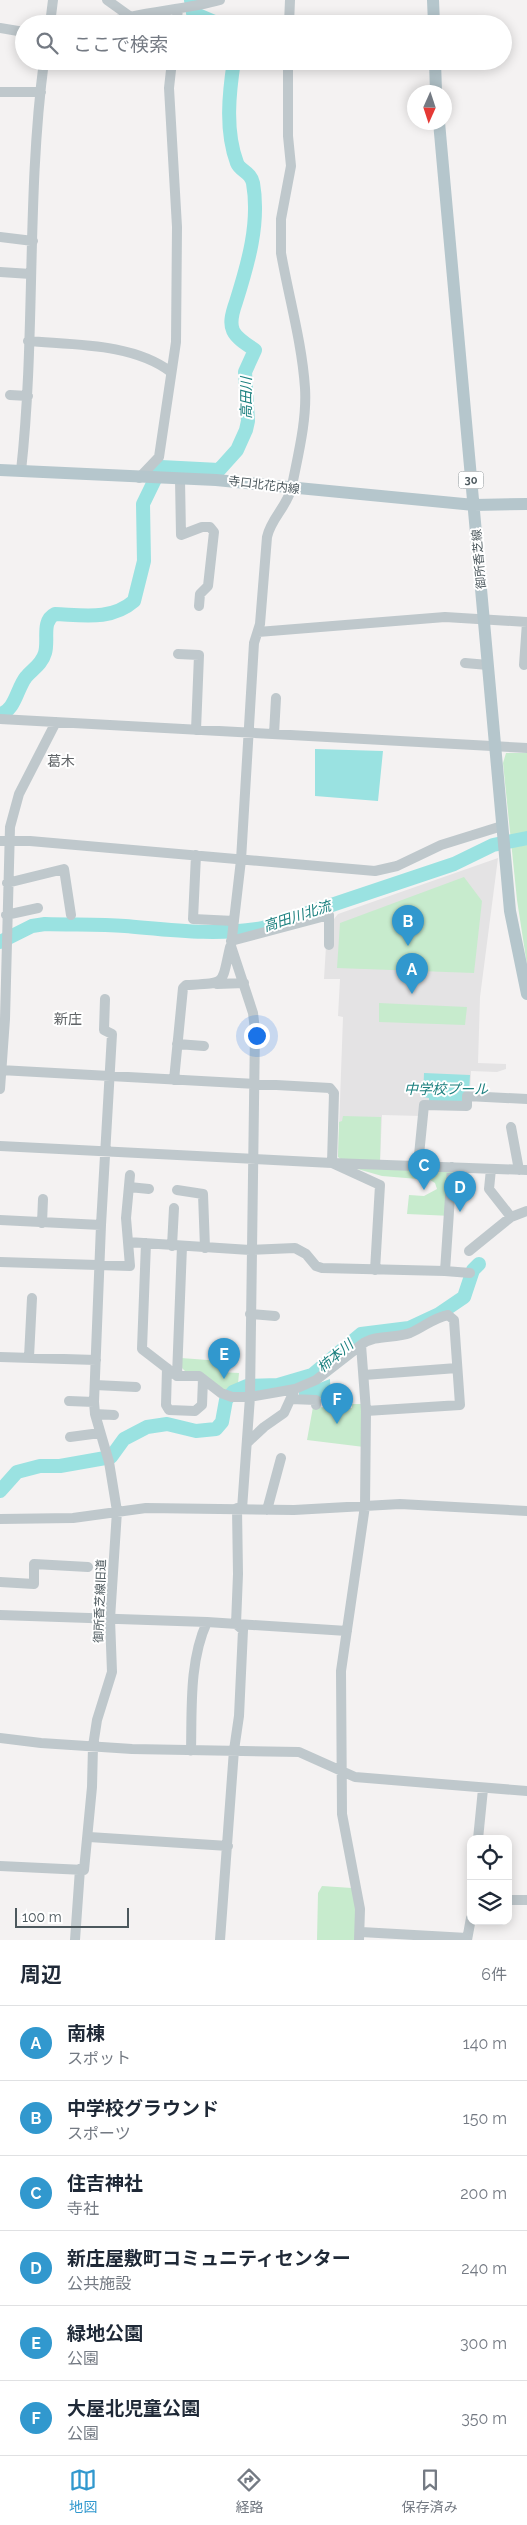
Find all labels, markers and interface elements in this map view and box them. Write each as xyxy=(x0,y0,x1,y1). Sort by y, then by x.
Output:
search box xyxy=(15,15,512,70)
icon: search xyxy=(33,29,61,57)
text: ここで検索 xyxy=(73,33,168,55)
north arrow xyxy=(407,85,452,130)
water label: 高田川 xyxy=(238,375,254,419)
road number: 30 xyxy=(458,472,484,488)
street label: 寺口北花内線 xyxy=(227,474,301,496)
street label: 御所香芝線 xyxy=(469,528,489,590)
district label: 葛木 xyxy=(47,753,75,769)
water label: 高田川北流 xyxy=(261,897,335,934)
pin: B xyxy=(392,905,424,946)
pin: A xyxy=(396,953,428,994)
district label: 新庄 xyxy=(54,1011,82,1027)
your location xyxy=(244,1023,270,1049)
water label: 中学校プール xyxy=(404,1081,489,1097)
pin: C xyxy=(408,1149,440,1190)
pin: D xyxy=(444,1171,476,1212)
water label: 柿本川 xyxy=(314,1335,358,1376)
pin: E xyxy=(208,1338,240,1379)
pin: F xyxy=(321,1383,353,1424)
street label: 御所香芝線旧道 xyxy=(92,1559,108,1643)
map controls xyxy=(467,1835,512,1925)
button: locate xyxy=(467,1835,512,1880)
button: layers xyxy=(467,1880,512,1925)
scale bar xyxy=(15,1905,129,1928)
text: 100 m xyxy=(22,1909,62,1925)
text: 周辺 xyxy=(20,1962,62,1987)
text: 6件 xyxy=(481,1965,507,1984)
text: 南棟 xyxy=(67,2022,105,2044)
text: A xyxy=(31,2034,41,2053)
text: 140 m xyxy=(463,2034,507,2053)
text: スポット xyxy=(67,2049,131,2068)
text: 中学校グラウンド xyxy=(67,2097,219,2119)
text: B xyxy=(31,2109,41,2128)
text: 150 m xyxy=(463,2109,507,2128)
text: スポーツ xyxy=(67,2124,131,2143)
text: 住吉神社 xyxy=(67,2172,143,2194)
text: C xyxy=(31,2184,41,2203)
text: 200 m xyxy=(460,2184,507,2203)
text: 寺社 xyxy=(67,2199,99,2218)
text: 新庄屋敷町コミュニティセンター xyxy=(67,2247,351,2269)
text: D xyxy=(30,2259,42,2278)
text: 240 m xyxy=(461,2259,507,2278)
text: 公共施設 xyxy=(67,2274,131,2293)
text: 緑地公園 xyxy=(67,2322,143,2344)
text: E xyxy=(31,2334,41,2353)
text: 300 m xyxy=(460,2334,507,2353)
text: 公園 xyxy=(67,2349,99,2368)
text: 大屋北児童公園 xyxy=(67,2397,200,2419)
text: F xyxy=(31,2409,41,2428)
text: 350 m xyxy=(461,2409,507,2428)
text: 公園 xyxy=(67,2424,99,2443)
tab: 地図 xyxy=(69,2466,97,2516)
tab: 経路 xyxy=(235,2466,263,2516)
tab: 保存済み xyxy=(402,2466,458,2516)

